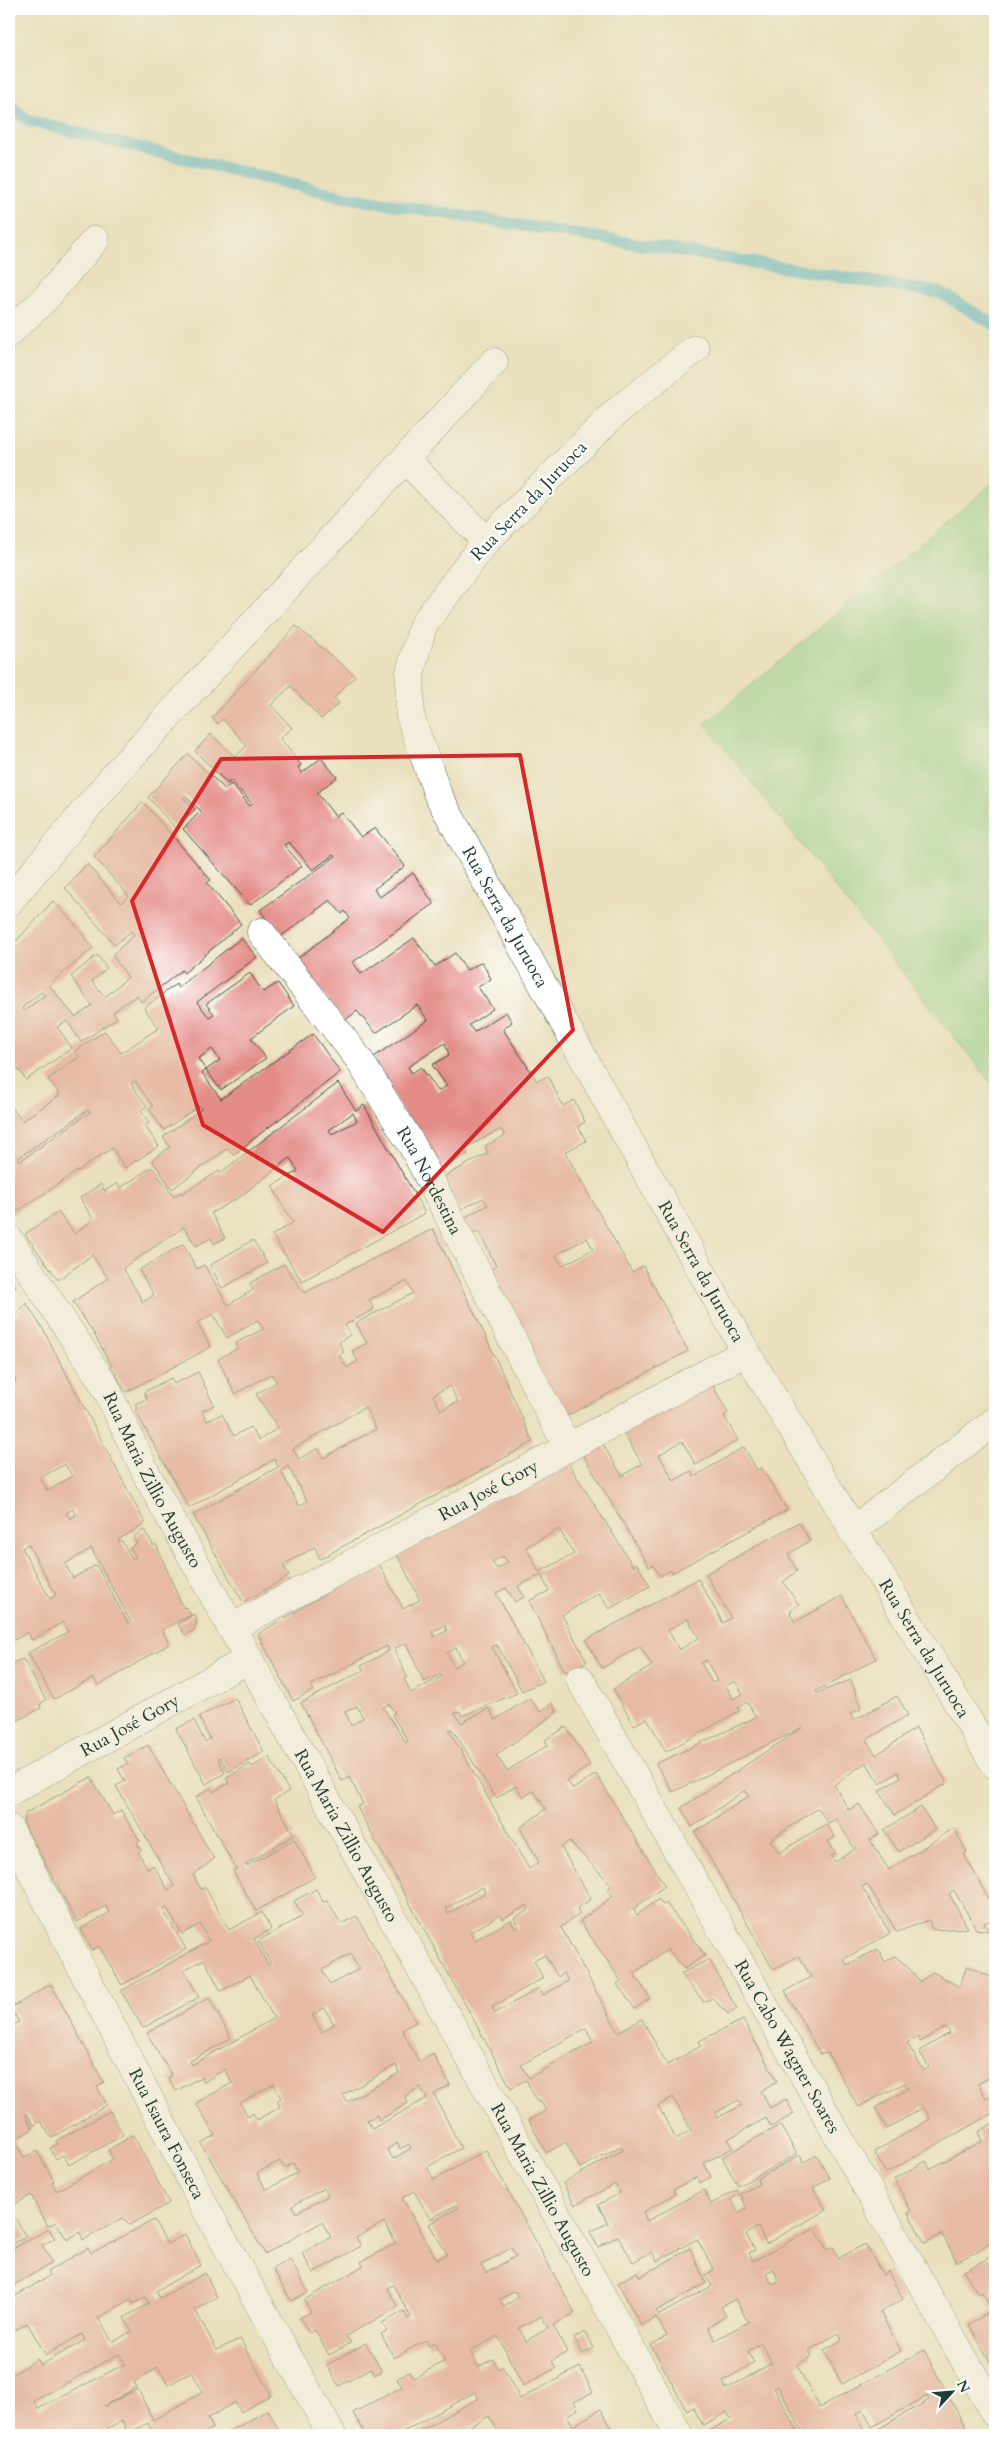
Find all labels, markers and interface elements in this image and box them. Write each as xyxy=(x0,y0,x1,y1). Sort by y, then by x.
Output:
street label: Rua Serra da Juruoca xyxy=(465,435,593,567)
street label: Rua Serra da Juruoca xyxy=(456,842,555,992)
street label: Rua Nordestina xyxy=(391,1121,469,1239)
street label: Rua Serra da Juruoca xyxy=(652,1196,751,1347)
street label: Rua Maria Zillio Augusto xyxy=(97,1388,208,1573)
street label: Rua José Gory xyxy=(434,1453,543,1527)
street label: Rua Serra da Juruoca xyxy=(873,1574,976,1723)
street label: Rua José Gory xyxy=(76,1687,184,1763)
street label: Rua Maria Zillio Augusto xyxy=(288,1744,405,1927)
street label: Rua Cabo Wagner Soares xyxy=(728,1955,846,2138)
street label: Rua Isaura Fonseca xyxy=(123,2064,211,2204)
street label: Rua Maria Zillio Augusto xyxy=(485,2098,601,2281)
north arrow xyxy=(926,2366,976,2416)
text: N xyxy=(952,2377,974,2396)

